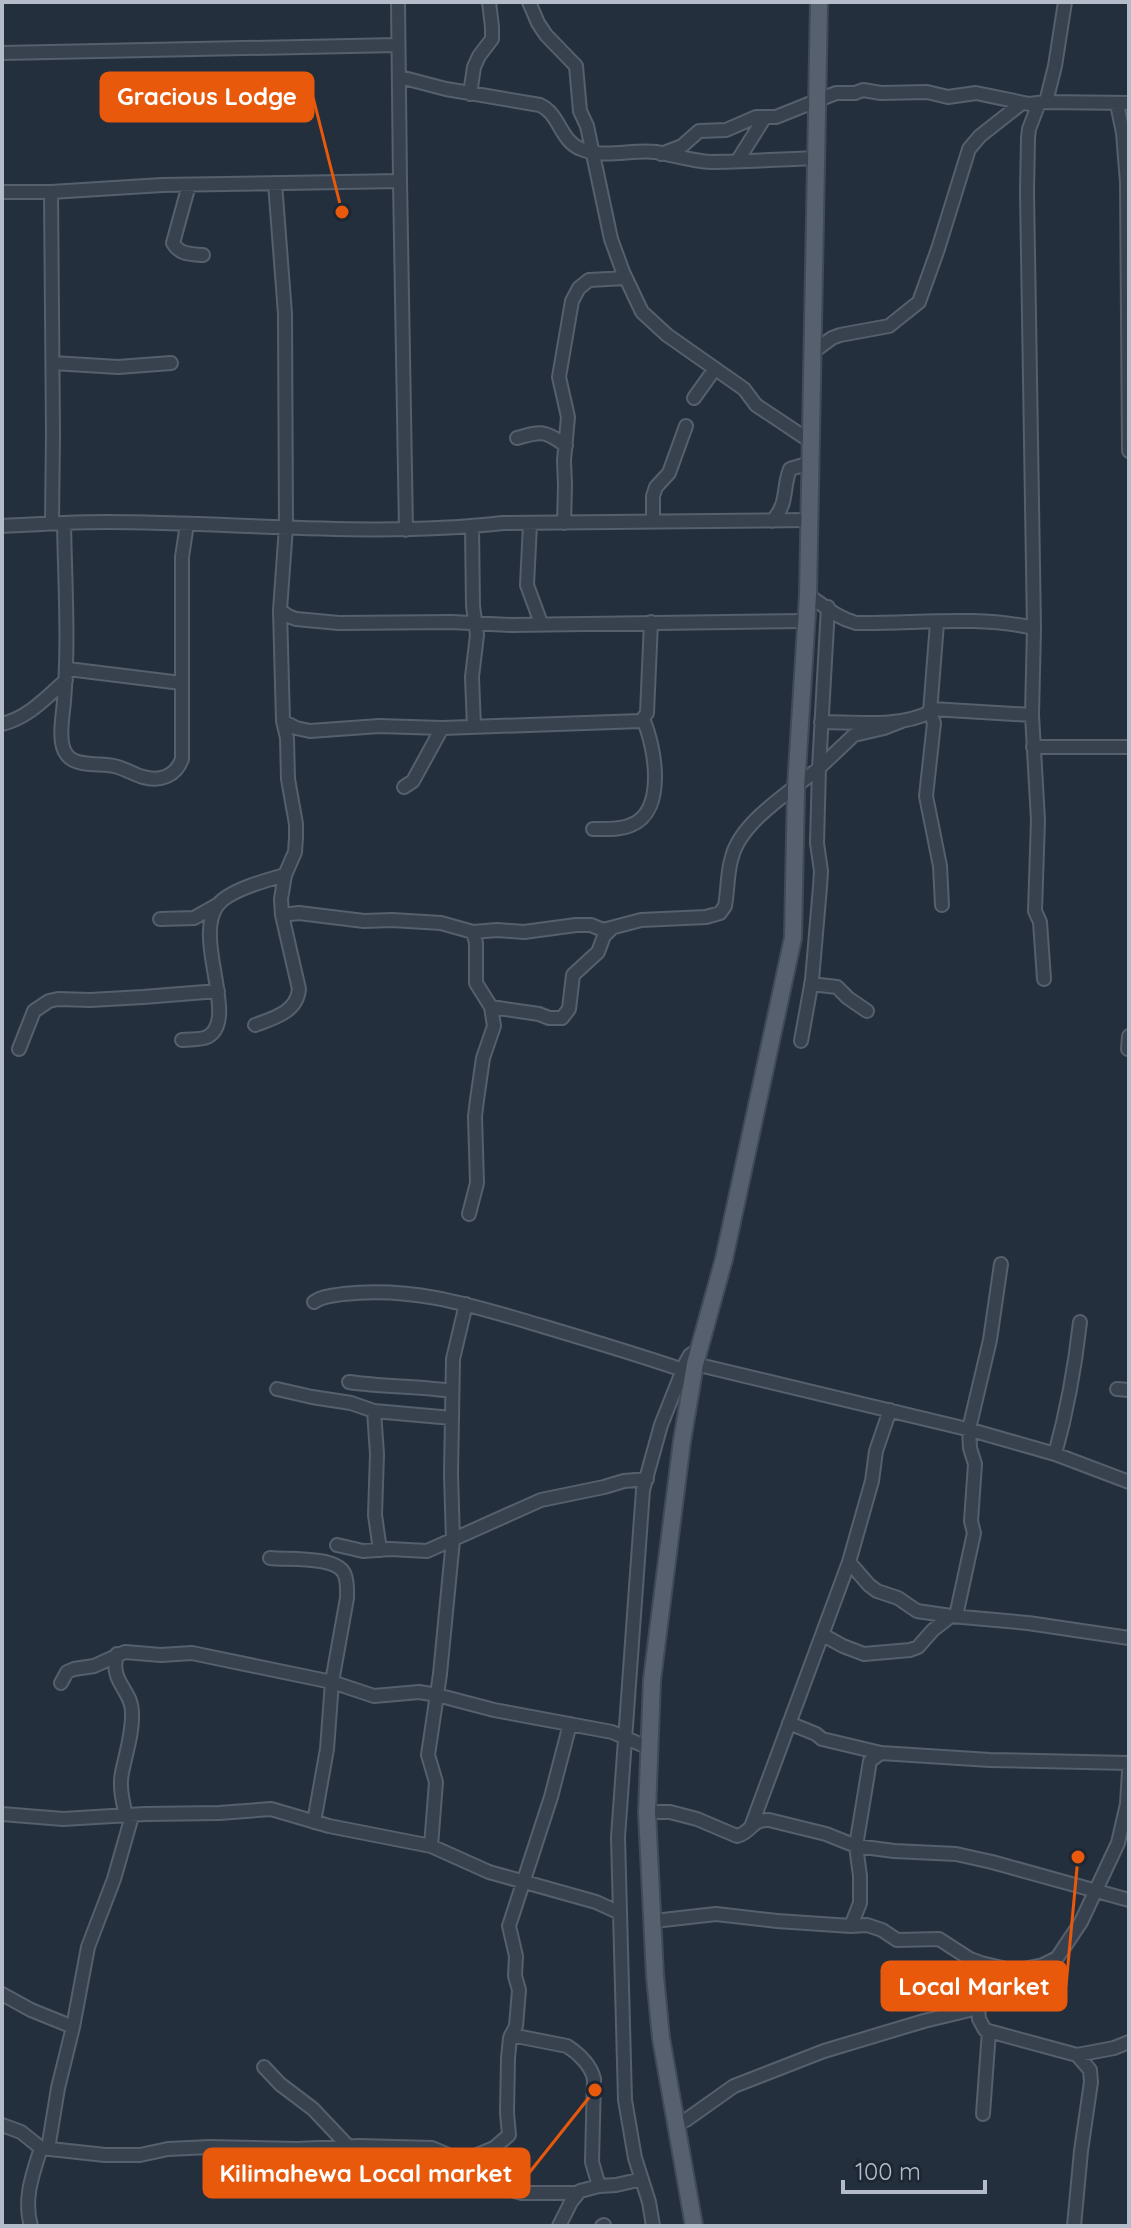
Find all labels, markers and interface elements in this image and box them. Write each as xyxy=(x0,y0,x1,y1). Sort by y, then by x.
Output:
callout: Gracious Lodge xyxy=(101,73,313,121)
text: Gracious Lodge xyxy=(117,81,297,111)
callout: Local Market xyxy=(882,1962,1066,2010)
text: Local Market xyxy=(898,1971,1050,2001)
scale bar xyxy=(843,2144,985,2194)
callout: Kilimahewa Local market xyxy=(204,2149,529,2197)
text: 100 m xyxy=(855,2156,921,2186)
text: Kilimahewa Local market xyxy=(219,2158,513,2188)

